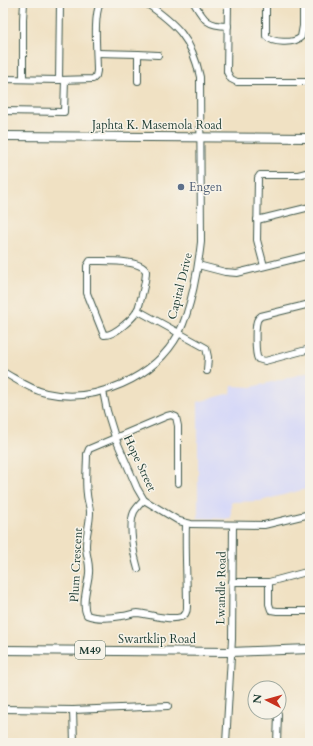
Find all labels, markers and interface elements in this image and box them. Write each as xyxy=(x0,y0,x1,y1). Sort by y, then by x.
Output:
street label: Japhta K. Masemola Road xyxy=(90,117,223,133)
place label: Engen xyxy=(189,179,222,195)
marker: Engen xyxy=(176,182,186,192)
street label: Capital Drive xyxy=(164,251,196,321)
street label: Hope Street xyxy=(120,432,160,494)
street label: Plum Crescent xyxy=(66,527,86,603)
street label: Lwandle Road xyxy=(212,551,230,625)
street label: Swartklip Road xyxy=(118,631,197,647)
road number: M49 xyxy=(75,641,105,659)
north arrow xyxy=(247,680,287,720)
text: N xyxy=(250,693,266,705)

